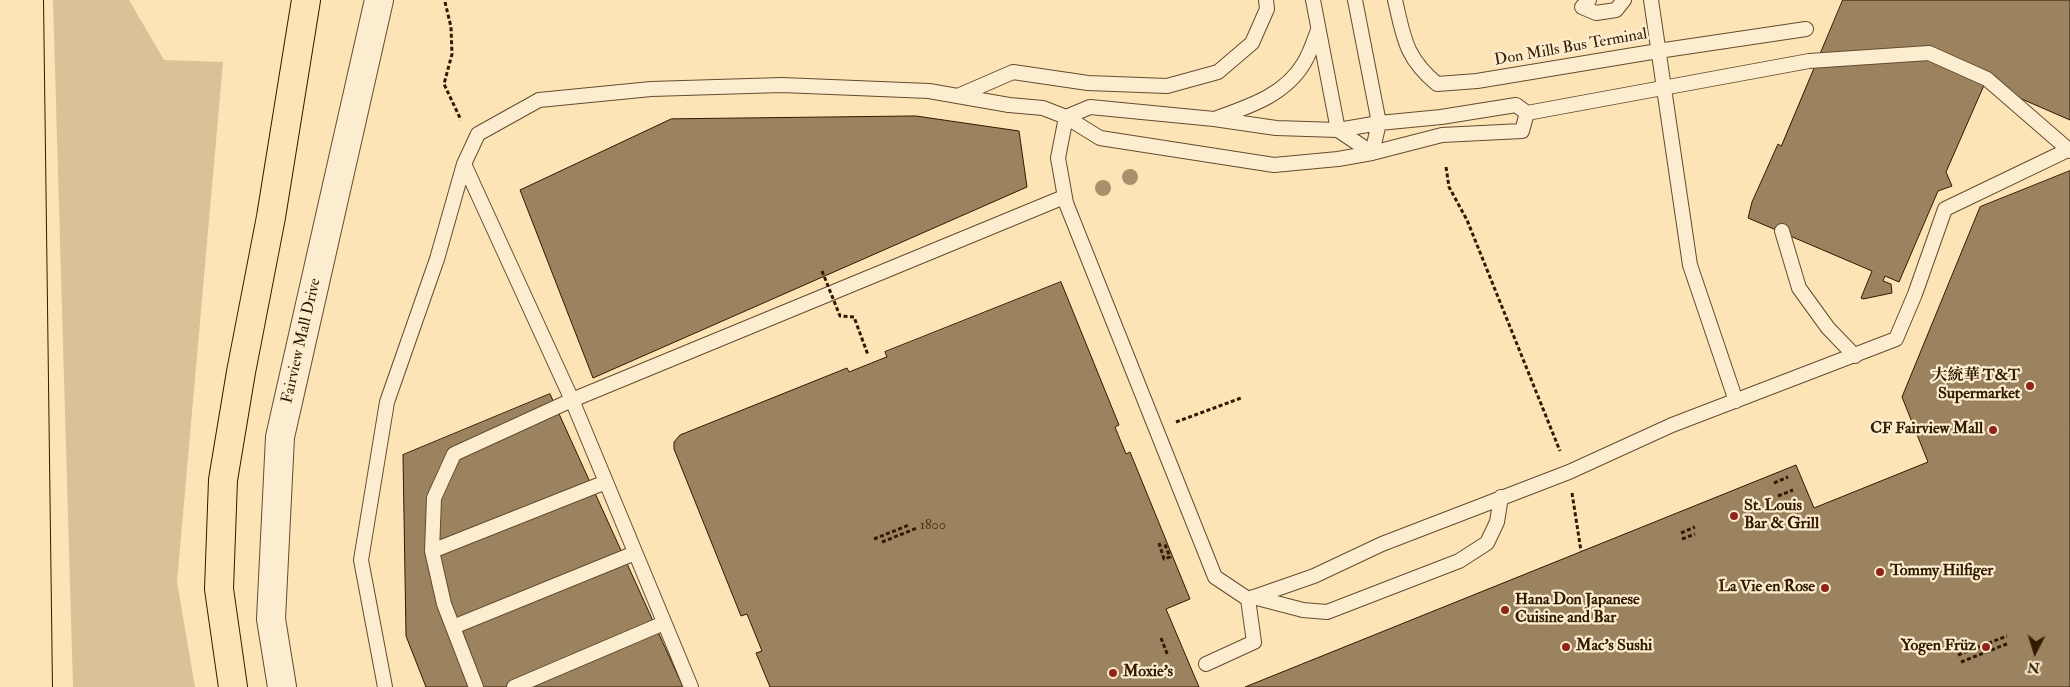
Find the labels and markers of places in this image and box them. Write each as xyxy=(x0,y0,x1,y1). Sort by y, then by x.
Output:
place label: 大統華 T&T Supermarket xyxy=(1931,367,2020,405)
marker: 大統華 T&T Supermarket xyxy=(2024,380,2036,392)
place label: CF Fairview Mall xyxy=(1870,420,1983,440)
marker: CF Fairview Mall xyxy=(1987,424,1999,436)
place label: St. Louis Bar & Grill xyxy=(1744,497,1819,535)
marker: St. Louis Bar & Grill xyxy=(1728,510,1740,522)
place label: Tommy Hilfiger xyxy=(1890,562,1993,582)
marker: Tommy Hilfiger xyxy=(1874,566,1886,578)
place label: La Vie en Rose xyxy=(1718,578,1815,598)
marker: La Vie en Rose xyxy=(1819,582,1831,594)
place label: Hana Don Japanese Cuisine and Bar xyxy=(1515,591,1640,629)
marker: Hana Don Japanese Cuisine and Bar xyxy=(1499,604,1511,616)
place label: Mac's Sushi xyxy=(1576,637,1652,657)
place label: Yogen Früz xyxy=(1901,637,1976,657)
marker: Mac's Sushi xyxy=(1560,641,1572,653)
marker: Yogen Früz xyxy=(1980,641,1992,653)
place label: Moxie's xyxy=(1123,663,1173,683)
marker: Moxie's xyxy=(1107,667,1119,679)

